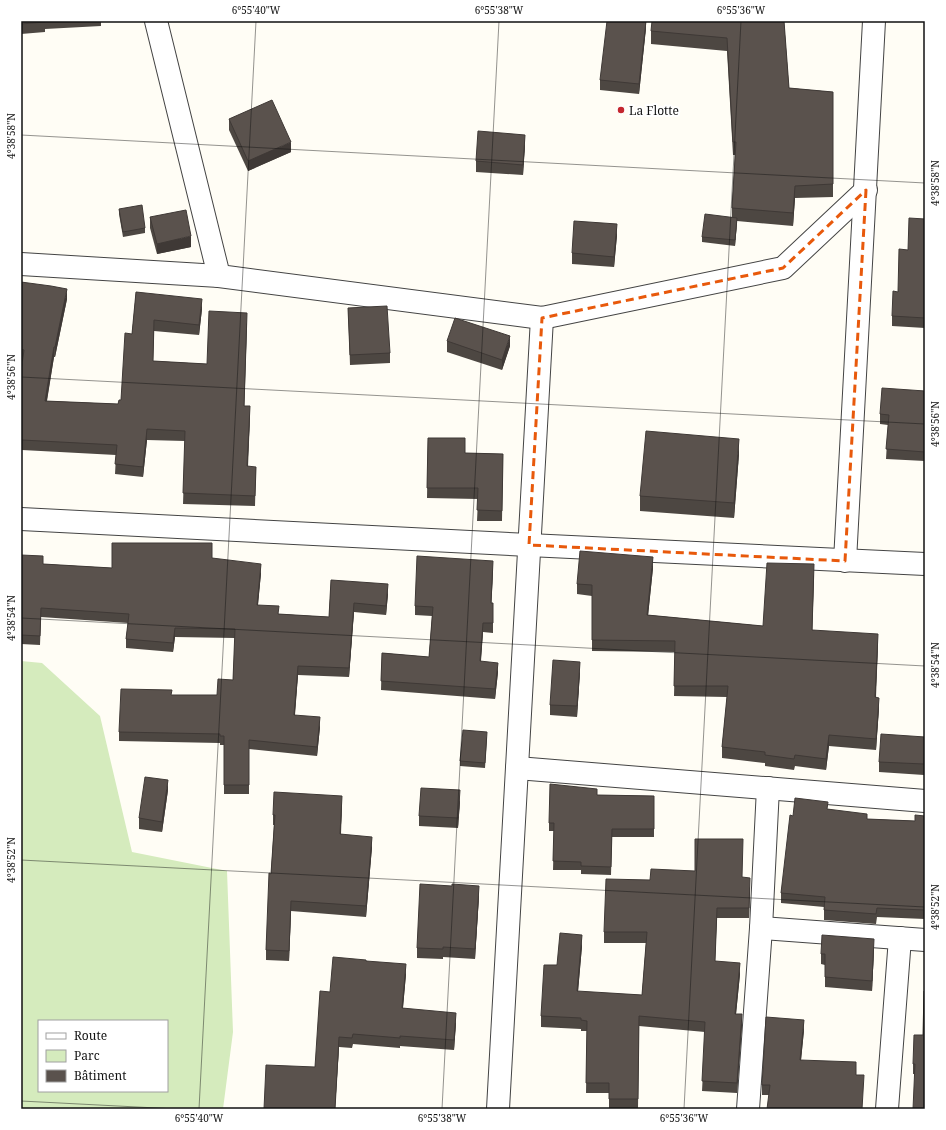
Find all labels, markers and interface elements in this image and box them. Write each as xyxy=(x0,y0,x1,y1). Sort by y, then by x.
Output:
text: 6°55'40"W xyxy=(232,3,281,17)
text: 6°55'38"W xyxy=(475,3,524,17)
text: 6°55'36"W xyxy=(717,3,766,17)
place label: La Flotte xyxy=(629,102,679,119)
marker: La Flotte xyxy=(616,105,626,115)
text: 4°38'58"N xyxy=(4,113,18,159)
text: 4°38'58"N xyxy=(928,160,942,206)
text: 4°38'56"N xyxy=(4,354,18,400)
text: 4°38'56"N xyxy=(928,401,942,447)
text: 4°38'54"N xyxy=(4,595,18,641)
text: 4°38'54"N xyxy=(928,642,942,688)
text: 4°38'52"N xyxy=(4,837,18,883)
text: 4°38'52"N xyxy=(928,884,942,930)
legend xyxy=(38,1020,168,1092)
text: Route xyxy=(74,1027,107,1044)
text: Parc xyxy=(74,1047,100,1064)
text: Bâtiment xyxy=(74,1067,126,1084)
text: 6°55'40"W xyxy=(175,1111,224,1125)
text: 6°55'38"W xyxy=(418,1111,467,1125)
text: 6°55'36"W xyxy=(660,1111,709,1125)

